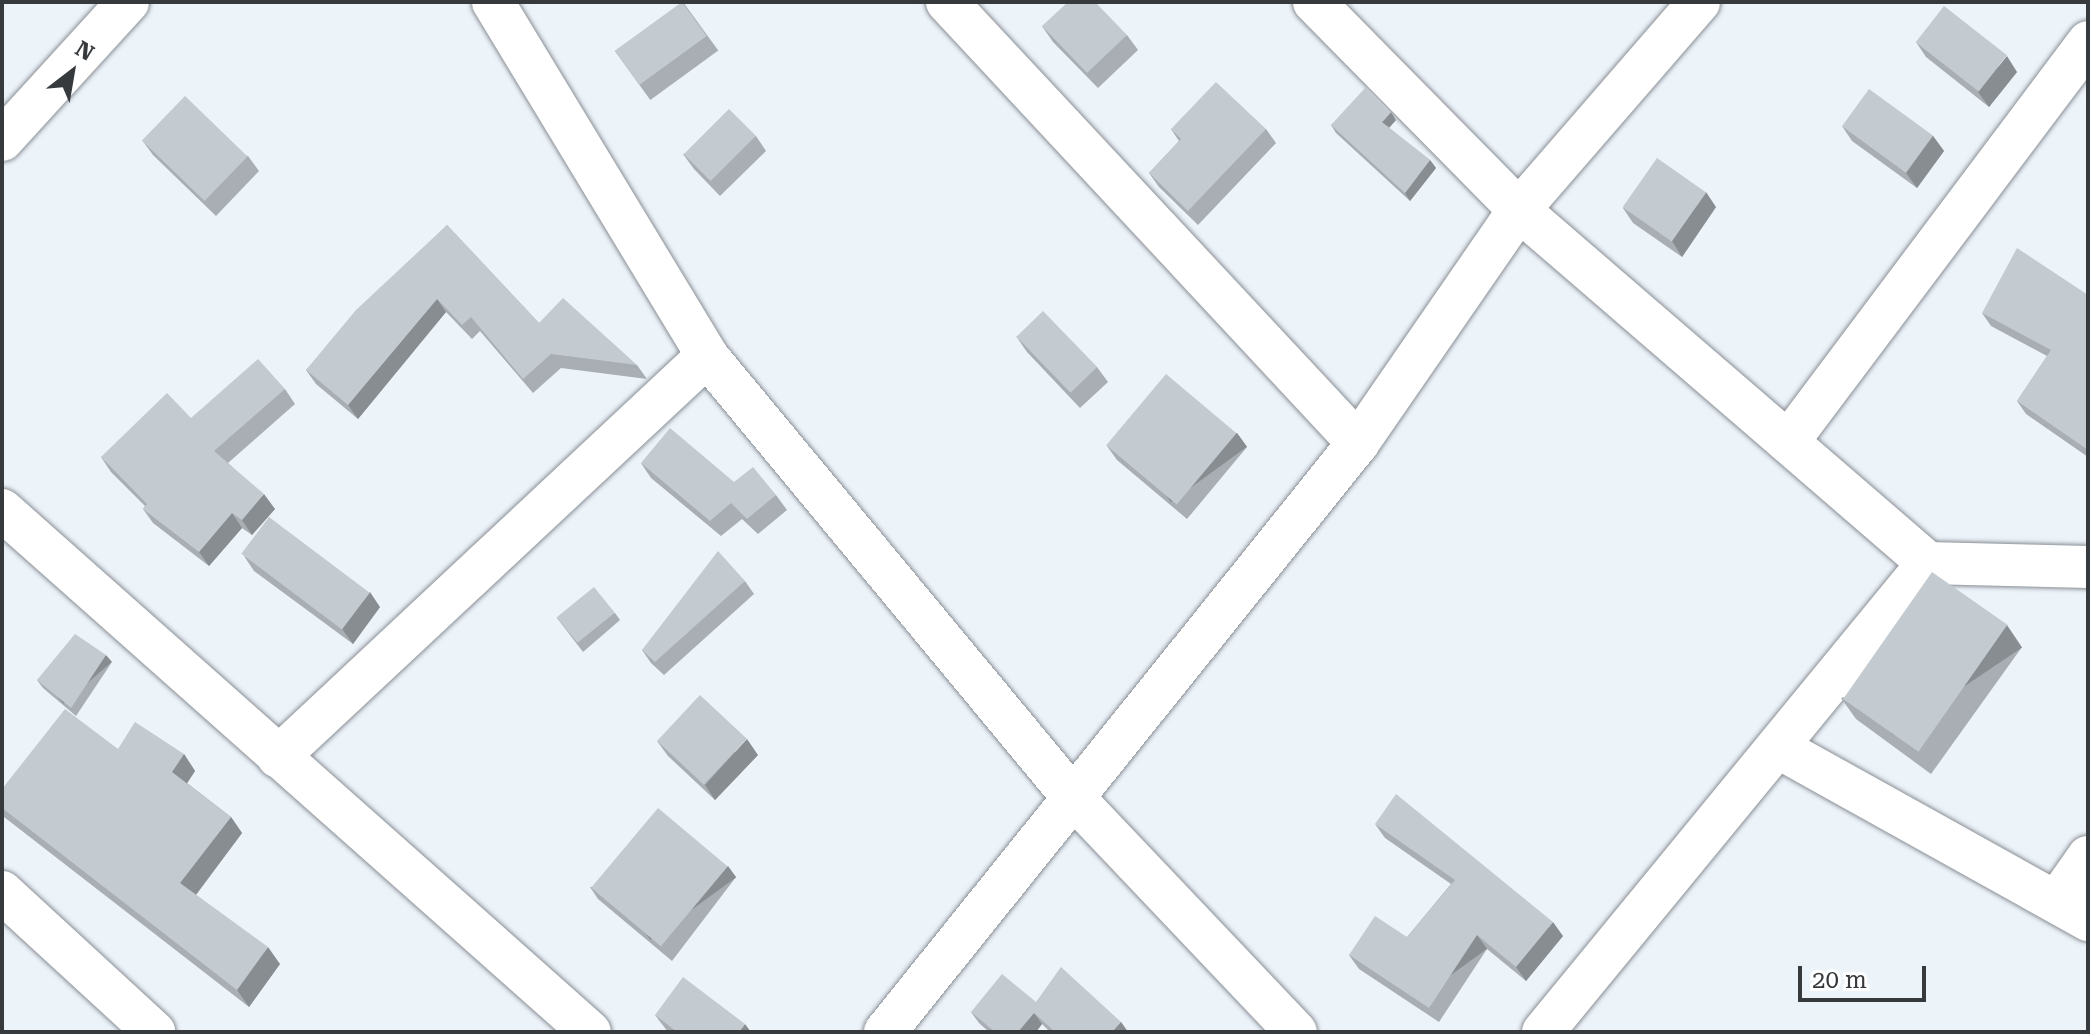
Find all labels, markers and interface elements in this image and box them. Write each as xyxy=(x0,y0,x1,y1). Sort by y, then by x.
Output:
north arrow xyxy=(32,32,112,112)
text: N xyxy=(71,36,98,66)
scale bar xyxy=(1802,950,1930,1000)
text: 20 m xyxy=(1812,966,1867,994)

